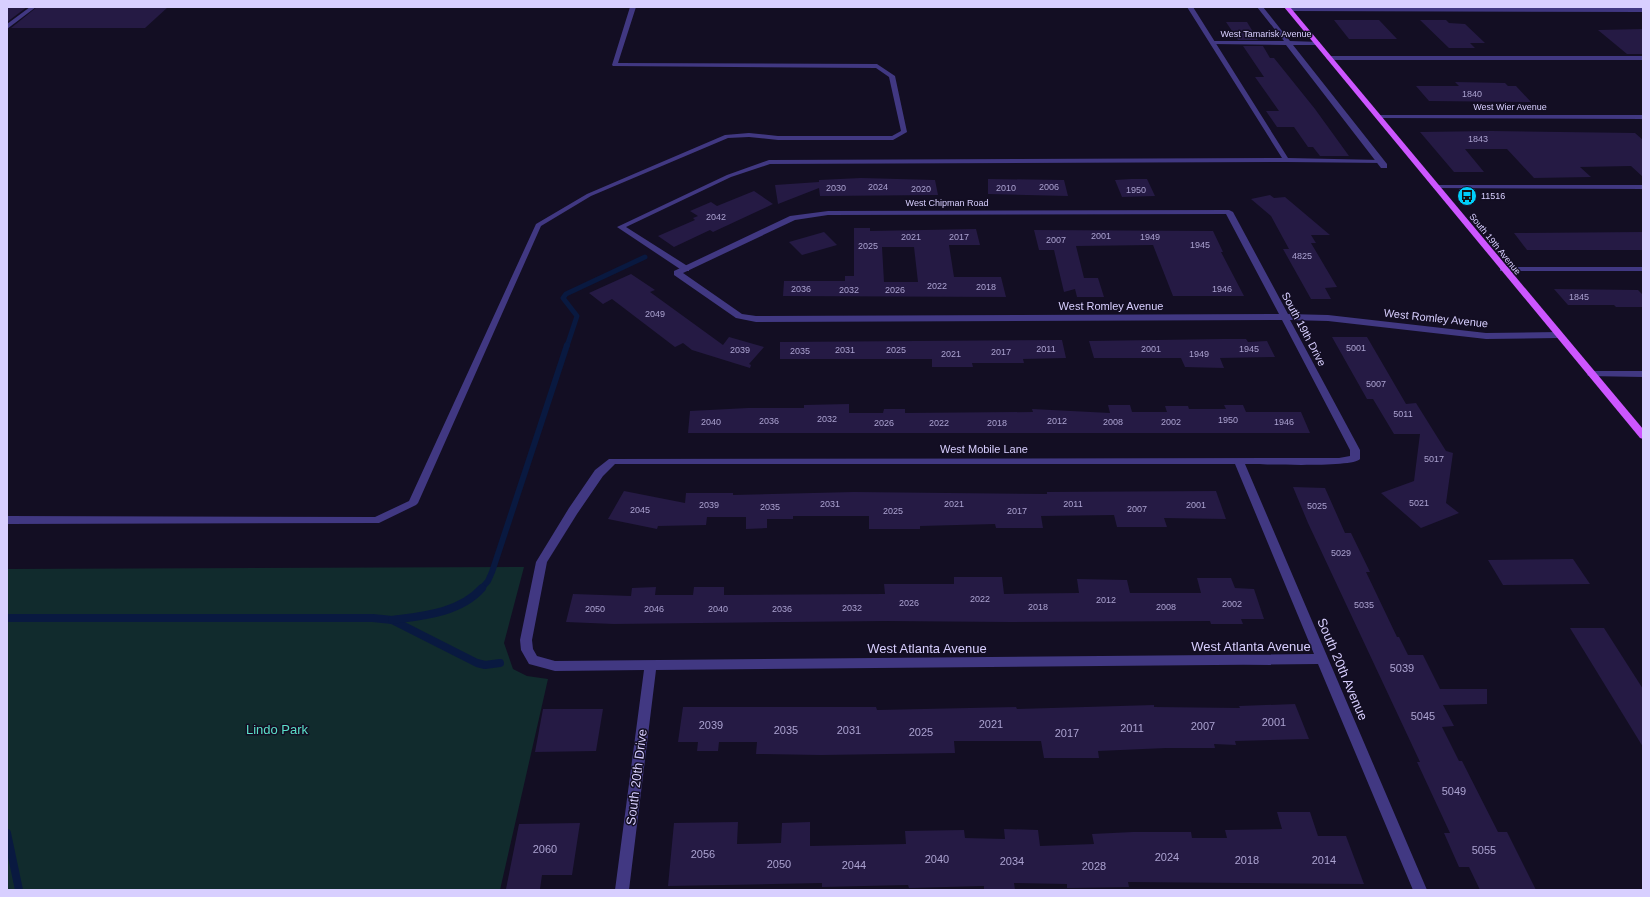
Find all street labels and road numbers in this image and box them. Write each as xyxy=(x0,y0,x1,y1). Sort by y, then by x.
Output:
street label: West Tamarisk Avenue xyxy=(1220,29,1312,39)
street label: West Wier Avenue xyxy=(1473,102,1547,112)
street label: West Chipman Road xyxy=(906,198,988,208)
street label: South 19th Avenue xyxy=(1467,211,1523,277)
street label: South 19th Drive xyxy=(1279,290,1329,368)
street label: West Romley Avenue xyxy=(1059,300,1163,312)
street label: West Romley Avenue xyxy=(1383,307,1489,329)
street label: West Mobile Lane xyxy=(940,443,1028,455)
street label: South 20th Avenue xyxy=(1314,616,1371,723)
street label: West Atlanta Avenue xyxy=(1191,639,1311,654)
street label: West Atlanta Avenue xyxy=(867,641,987,656)
street label: South 20th Drive xyxy=(623,728,650,826)

